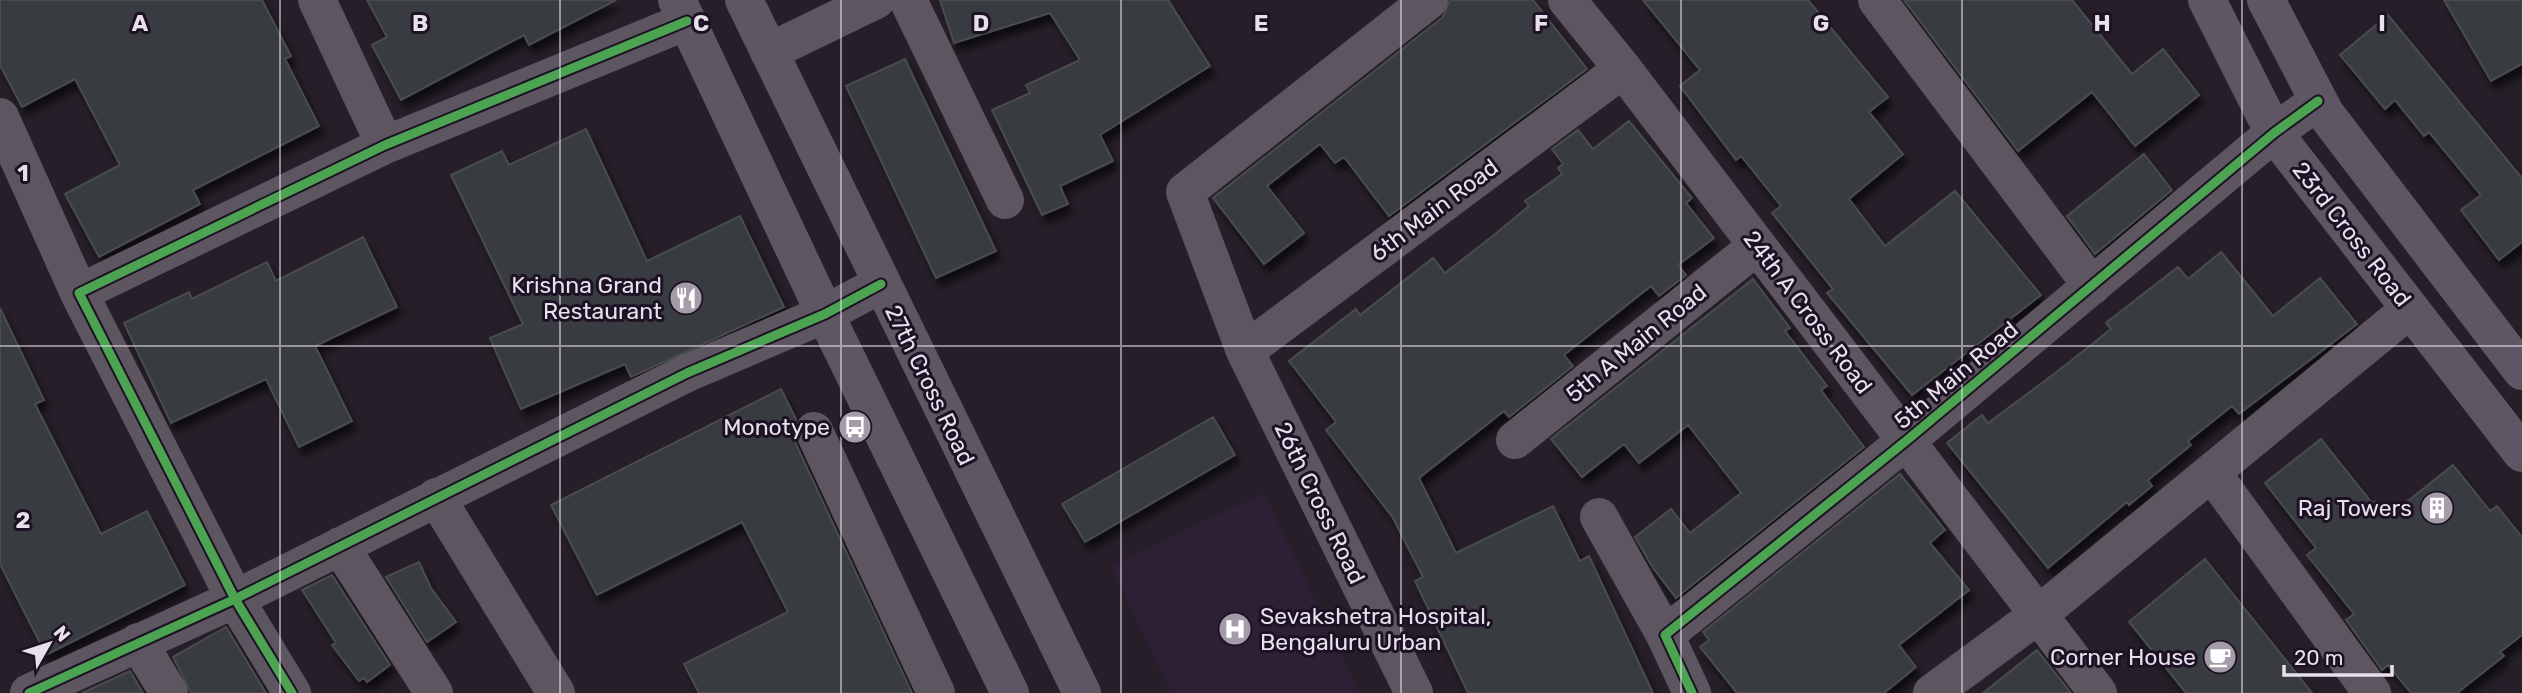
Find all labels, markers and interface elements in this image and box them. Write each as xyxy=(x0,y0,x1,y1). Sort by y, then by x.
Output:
text: A xyxy=(132,9,149,37)
text: B xyxy=(412,9,428,37)
text: C xyxy=(693,9,709,37)
text: D xyxy=(973,9,989,37)
text: E xyxy=(1254,9,1268,37)
text: F xyxy=(1534,9,1548,37)
text: G xyxy=(1813,9,1829,37)
text: H xyxy=(2093,9,2111,37)
text: I xyxy=(2378,9,2386,37)
street label: 6th Main Road xyxy=(1364,153,1504,267)
street label: 23rd Cross Road xyxy=(2287,156,2417,312)
text: 1 xyxy=(17,159,29,187)
street label: 24th A Cross Road xyxy=(1738,225,1878,399)
place label: Krishna Grand Restaurant xyxy=(511,271,662,325)
street label: 5th A Main Road xyxy=(1560,278,1712,408)
restaurant icon: Krishna Grand Restaurant xyxy=(667,279,705,317)
street label: 27th Cross Road xyxy=(879,300,981,470)
street label: 5th Main Road xyxy=(1888,315,2024,435)
bus stop icon: Monotype xyxy=(836,408,874,446)
place label: Monotype xyxy=(723,413,830,441)
street label: 26th Cross Road xyxy=(1269,417,1371,589)
building icon: Raj Towers xyxy=(2418,489,2456,527)
place label: Raj Towers xyxy=(2298,494,2412,522)
text: 2 xyxy=(16,506,30,534)
place label: Sevakshetra Hospital, Bengaluru Urban xyxy=(1260,602,1491,656)
north arrow xyxy=(14,609,84,679)
hospital icon: Sevakshetra Hospital, Bengaluru Urban xyxy=(1216,610,1254,648)
text: N xyxy=(49,621,75,646)
scale bar xyxy=(2284,634,2392,678)
cafe icon: Corner House xyxy=(2201,638,2239,676)
place label: Corner House xyxy=(2050,643,2196,671)
text: 20 m xyxy=(2294,645,2343,670)

